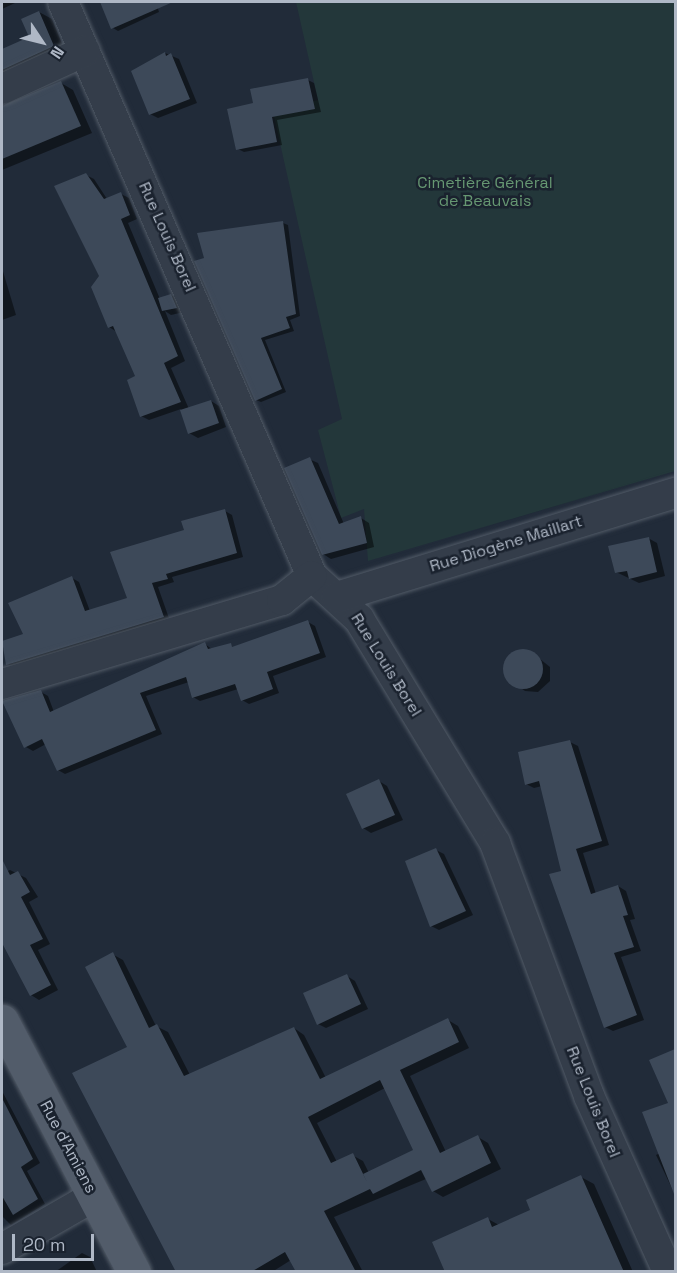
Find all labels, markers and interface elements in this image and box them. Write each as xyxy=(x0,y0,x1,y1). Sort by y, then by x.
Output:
north arrow xyxy=(12,12,72,72)
text: N xyxy=(45,42,69,63)
park label: Cimetière Général de Beauvais xyxy=(417,173,553,211)
street label: Rue Louis Borel xyxy=(134,179,200,295)
street label: Rue Diogène Maillart xyxy=(427,512,585,576)
street label: Rue Louis Borel xyxy=(347,610,425,720)
street label: Rue Louis Borel xyxy=(562,1044,624,1160)
street label: Rue d'Amiens xyxy=(36,1098,100,1196)
scale bar xyxy=(15,1222,98,1260)
text: 20 m xyxy=(23,1233,66,1256)

